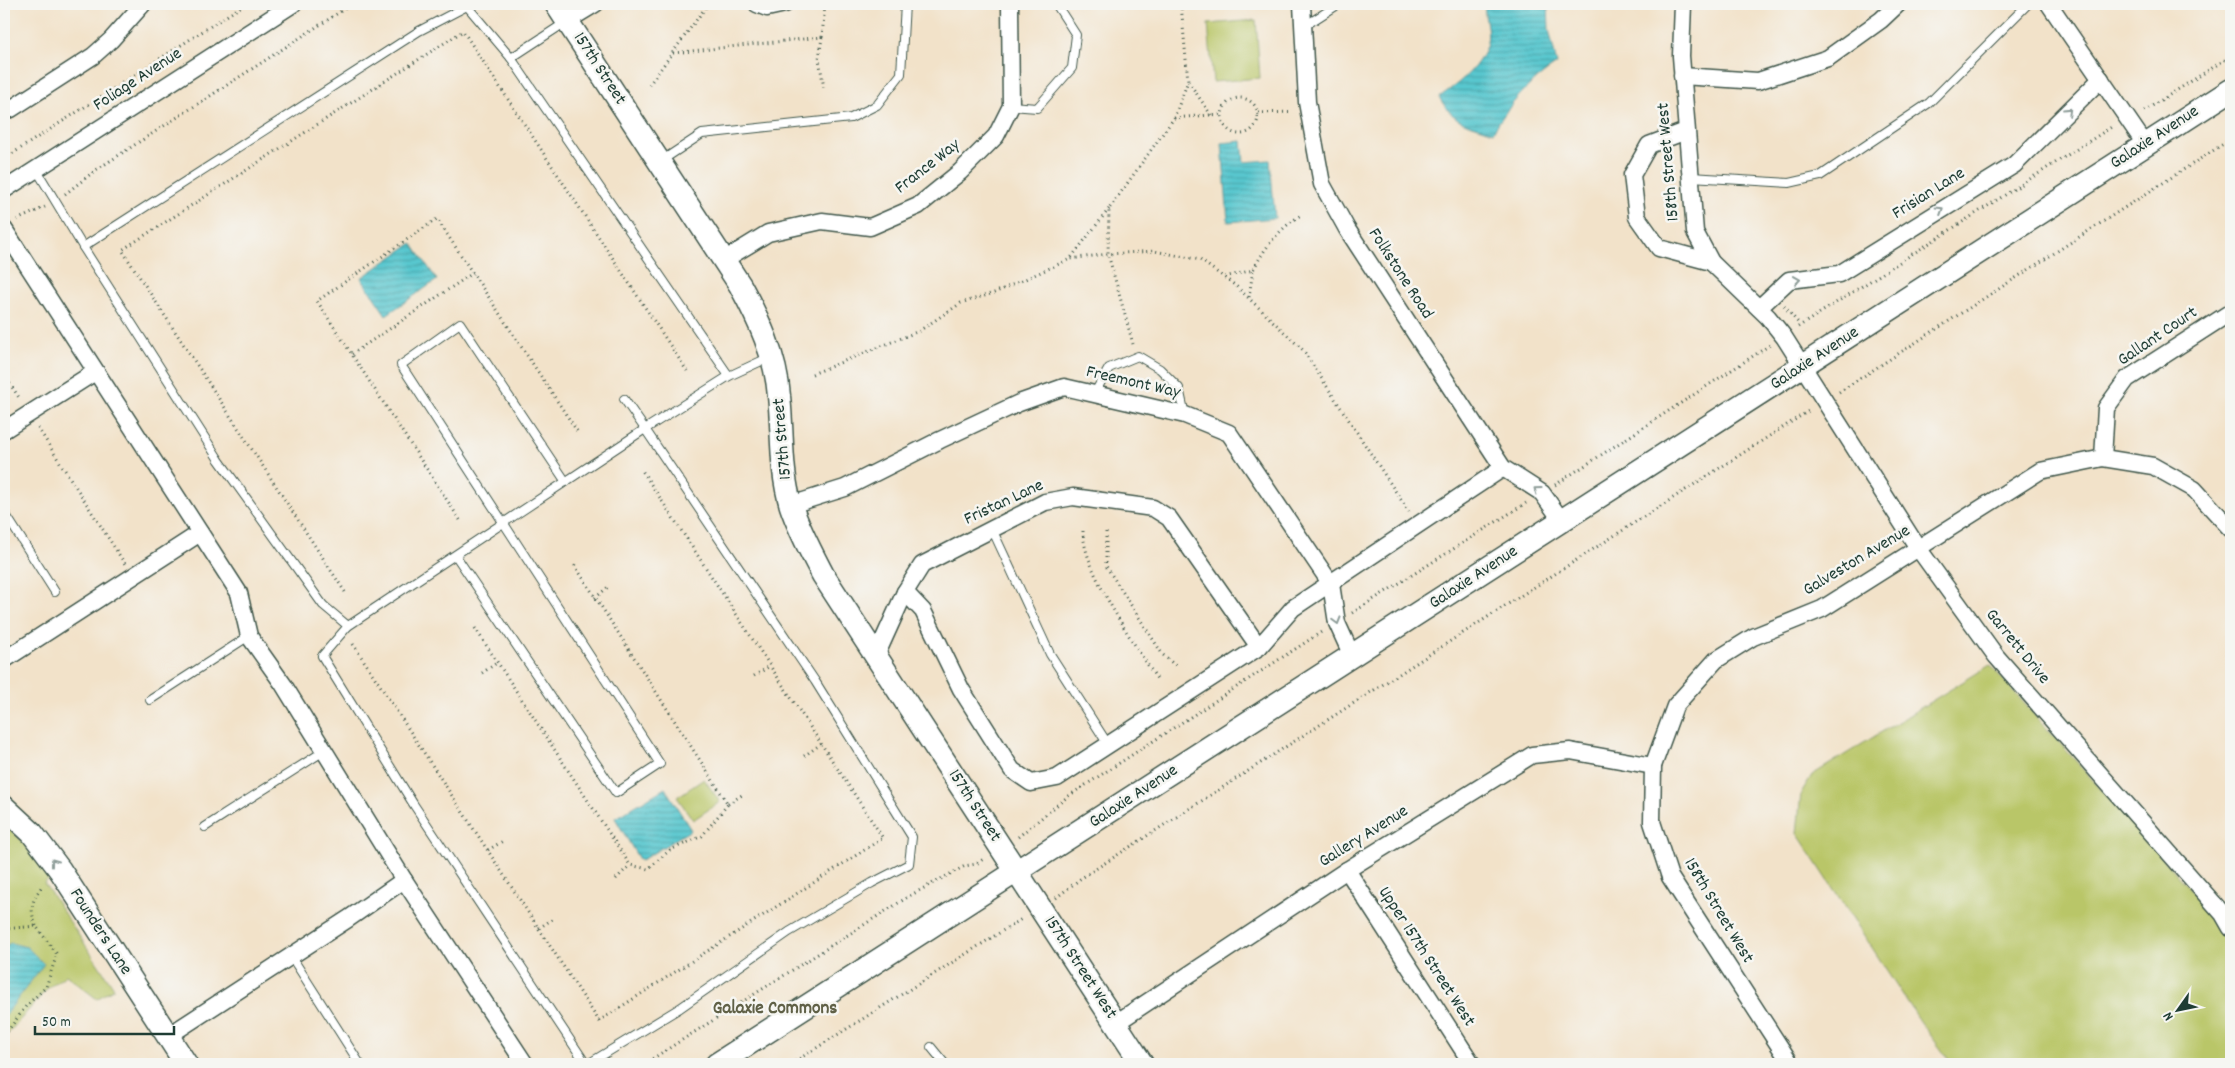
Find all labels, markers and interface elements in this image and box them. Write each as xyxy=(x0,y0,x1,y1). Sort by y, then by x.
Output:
street label: 157th Street xyxy=(566,28,632,110)
street label: Foliage Avenue xyxy=(89,42,187,118)
street label: Galaxie Avenue xyxy=(2106,100,2204,176)
street label: 158th Street West xyxy=(1651,101,1687,222)
one-way arrow xyxy=(2062,108,2071,117)
street label: France Way xyxy=(890,133,967,200)
street label: Frisian Lane xyxy=(1888,162,1970,226)
one-way arrow xyxy=(1935,207,1944,217)
street label: Folkstone Road xyxy=(1361,224,1439,324)
one-way arrow xyxy=(1792,275,1801,285)
street label: Gallant Court xyxy=(2113,301,2203,373)
street label: Galaxie Avenue xyxy=(1766,321,1864,397)
street label: Freemont Way xyxy=(1083,360,1183,406)
street label: 157th Street xyxy=(767,397,799,481)
street label: Fristan Lane xyxy=(960,474,1048,532)
one-way arrow xyxy=(1533,487,1543,496)
street label: Galveston Avenue xyxy=(1799,519,1915,603)
street label: Galaxie Avenue xyxy=(1425,540,1523,616)
street label: Garrett Drive xyxy=(1979,604,2055,690)
one-way arrow xyxy=(1332,617,1342,625)
street label: Galaxie Avenue xyxy=(1085,759,1183,835)
street label: 157th Street xyxy=(941,765,1007,847)
street label: Gallery Avenue xyxy=(1314,800,1414,874)
street label: 158th Street West xyxy=(1677,854,1759,969)
one-way arrow xyxy=(51,859,60,868)
street label: Upper 157th Street West xyxy=(1371,882,1481,1032)
street label: Founders Lane xyxy=(63,884,137,980)
street label: 157th Street West xyxy=(1037,911,1123,1025)
north arrow xyxy=(2152,986,2202,1036)
district label: Galaxie Commons xyxy=(713,996,837,1023)
scale bar xyxy=(35,1003,174,1035)
text: N xyxy=(2158,1008,2179,1024)
text: 50 m xyxy=(42,1012,71,1034)

